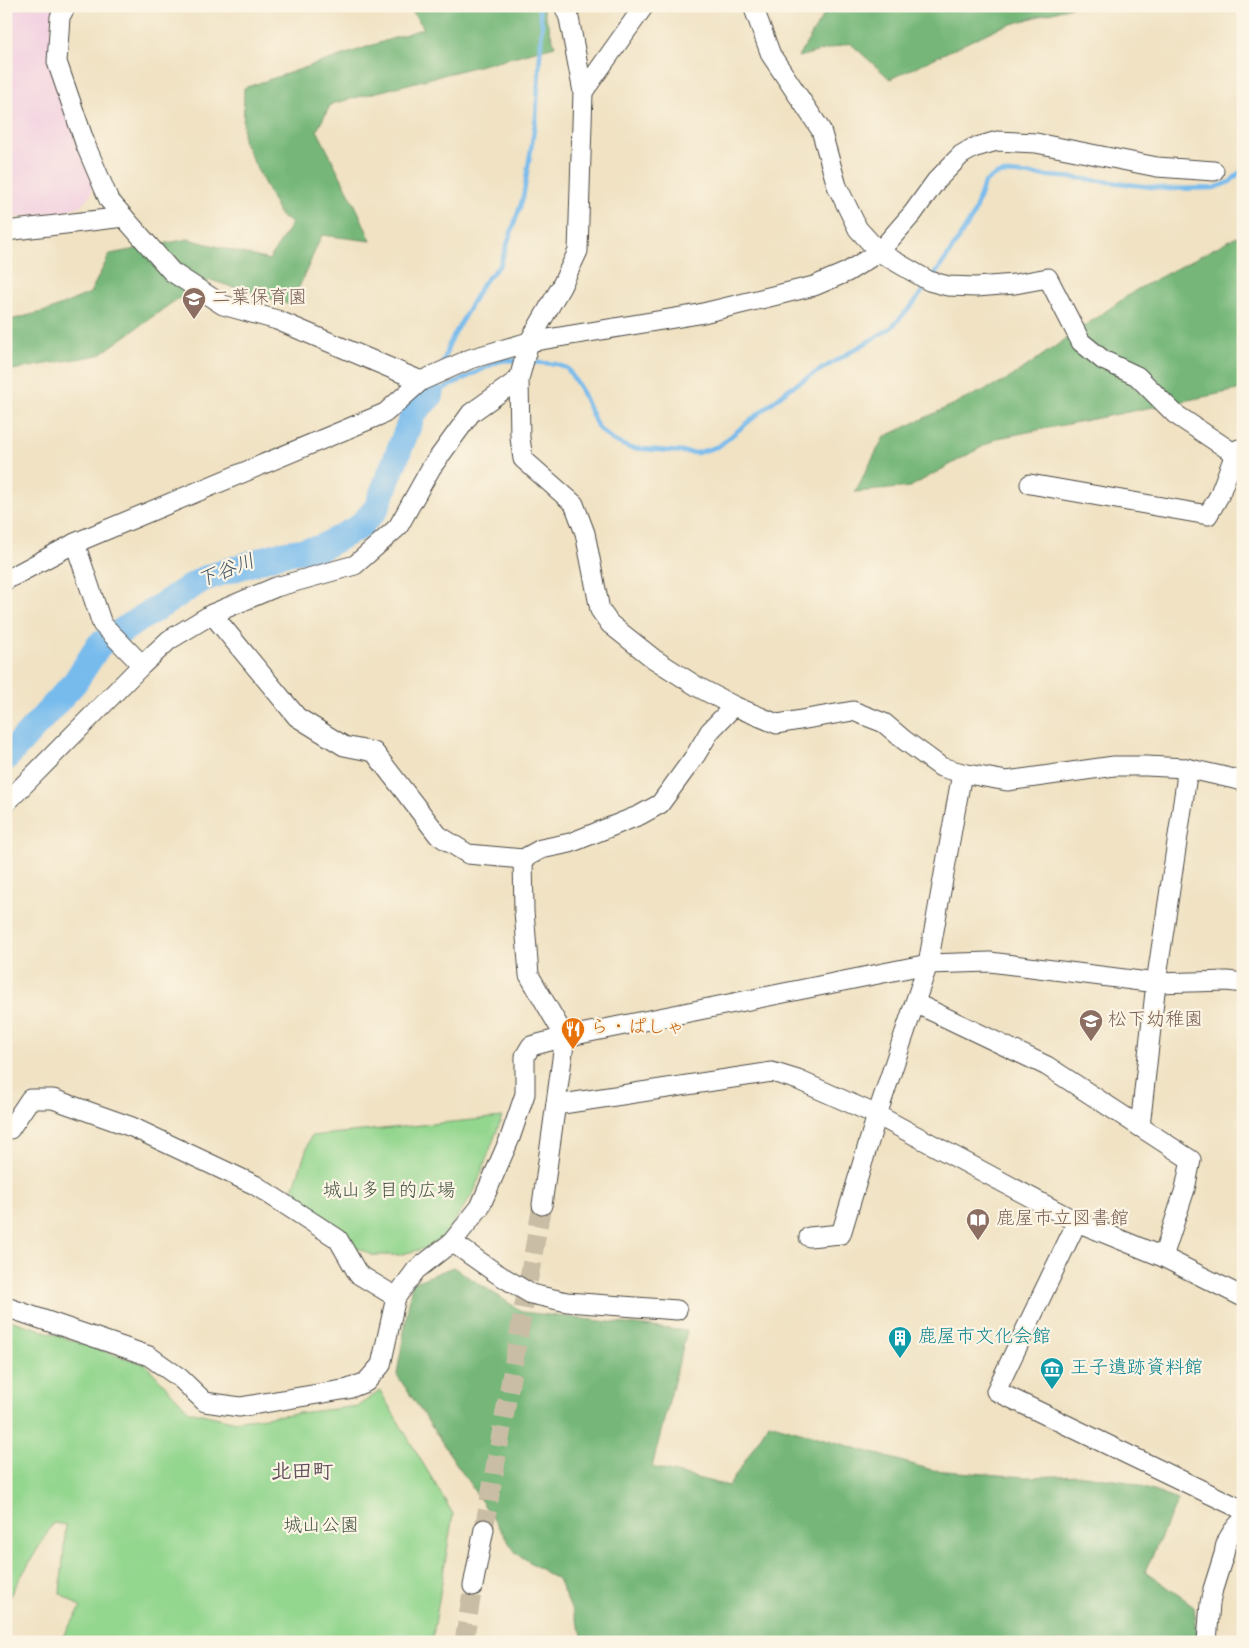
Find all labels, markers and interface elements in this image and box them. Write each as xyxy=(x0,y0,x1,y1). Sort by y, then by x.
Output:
school or university icon: 二葉保育園 xyxy=(181,286,207,320)
place label: 二葉保育園 xyxy=(212,287,307,311)
water label: 下谷川 xyxy=(195,551,259,594)
school or university icon: 松下幼稚園 xyxy=(1078,1008,1104,1042)
place label: 松下幼稚園 xyxy=(1108,1009,1203,1033)
restaurant icon: ら・ぱしゃ xyxy=(560,1016,586,1050)
place label: ら・ぱしゃ xyxy=(590,1018,685,1041)
park label: 城山多目的広場 xyxy=(322,1180,456,1204)
library icon: 鹿屋市立図書館 xyxy=(965,1207,991,1241)
place label: 鹿屋市立図書館 xyxy=(996,1208,1129,1232)
building icon: 鹿屋市文化会館 xyxy=(887,1325,913,1359)
place label: 鹿屋市文化会館 xyxy=(918,1326,1051,1350)
museum icon: 王子遺跡資料館 xyxy=(1039,1356,1065,1390)
place label: 王子遺跡資料館 xyxy=(1070,1357,1203,1381)
district label: 北田町 xyxy=(271,1461,334,1487)
park label: 城山公園 xyxy=(283,1515,359,1539)

